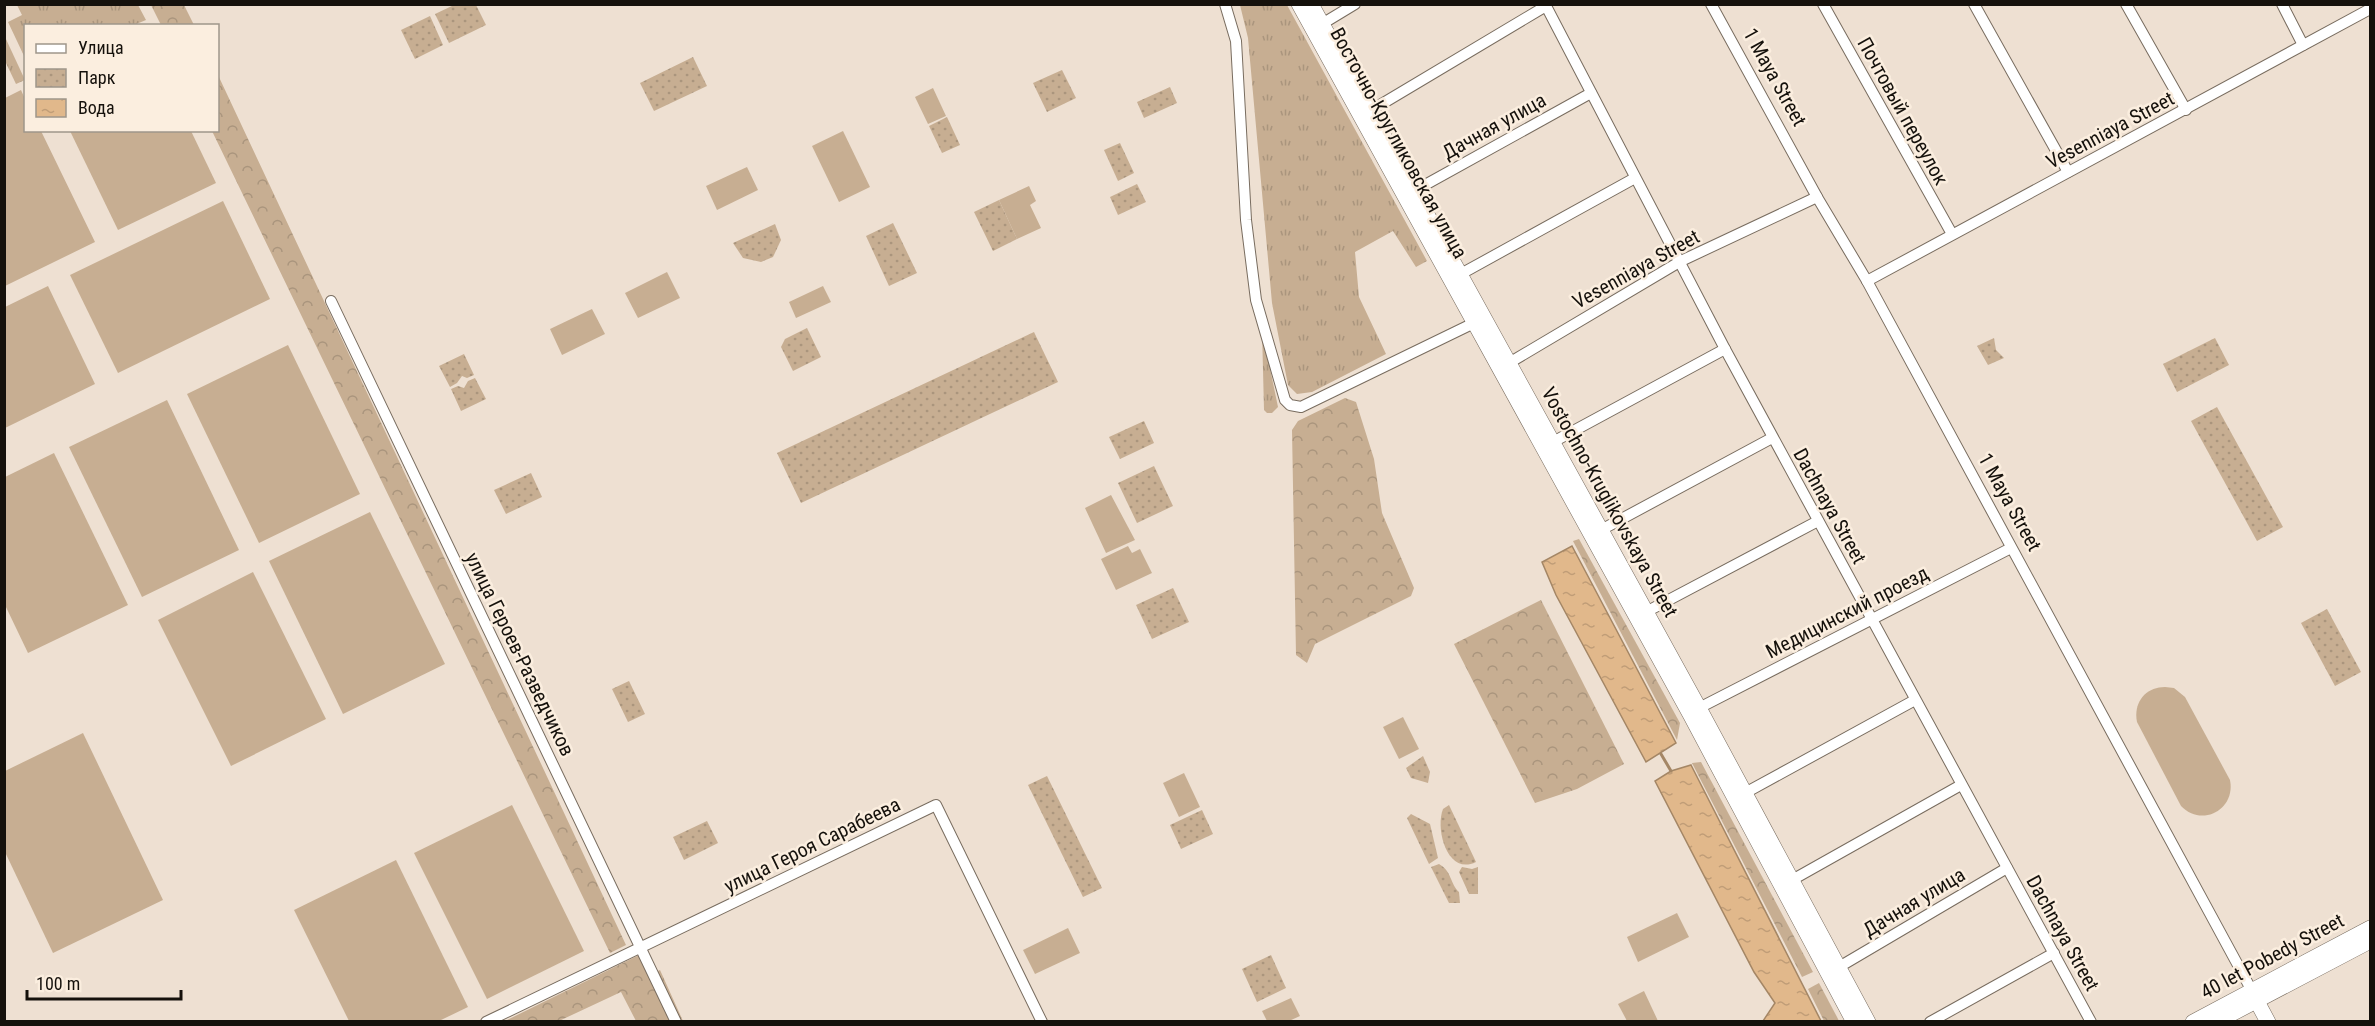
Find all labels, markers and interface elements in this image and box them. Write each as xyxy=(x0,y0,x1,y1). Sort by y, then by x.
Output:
street label: Восточно-Кругликовская улица xyxy=(1325,23,1473,263)
legend xyxy=(24,24,219,132)
street label: 1 Maya Street xyxy=(1738,24,1812,130)
street label: Почтовый переулок xyxy=(1852,33,1954,189)
text: Улица xyxy=(78,37,124,58)
text: Парк xyxy=(78,67,116,88)
street label: Vesenniaya Street xyxy=(2042,86,2178,174)
street label: Дачная улица xyxy=(1438,88,1550,164)
text: Вода xyxy=(78,97,115,118)
street label: Vesenniaya Street xyxy=(1568,224,1704,314)
street label: Vostochno-Kruglikovskaya Street xyxy=(1537,383,1683,621)
street label: Dachnaya Street xyxy=(1788,444,1872,568)
street label: 1 Maya Street xyxy=(1973,449,2047,555)
street label: улица Героев-Разведчиков xyxy=(460,548,580,760)
street label: Медицинский проезд xyxy=(1762,561,1933,663)
street label: улица Героя Сарабеева xyxy=(720,792,904,898)
street label: Дачная улица xyxy=(1859,862,1969,942)
street label: Dachnaya Street xyxy=(2021,871,2105,995)
street label: 40 let Pobedy Street xyxy=(2196,908,2348,1004)
scale bar xyxy=(27,963,182,1001)
text: 100 m xyxy=(36,973,80,994)

